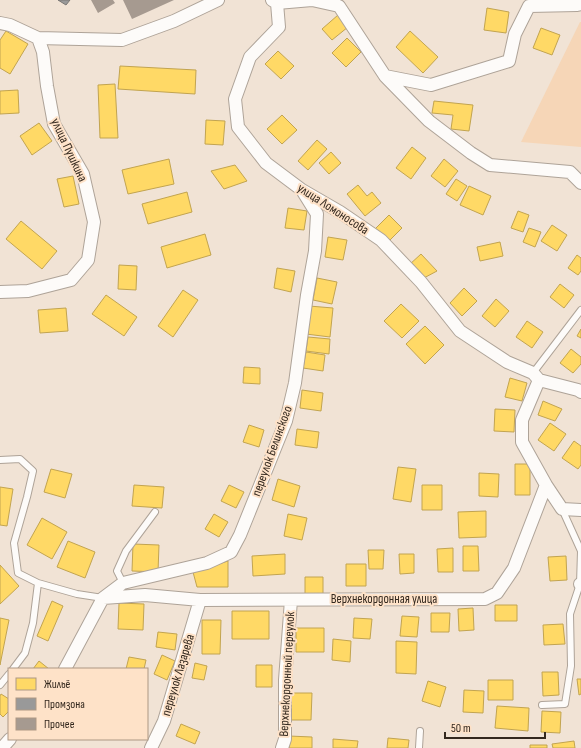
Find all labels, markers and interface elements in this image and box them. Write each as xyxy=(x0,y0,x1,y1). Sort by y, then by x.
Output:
street label: улица Пушкина xyxy=(47,116,91,184)
street label: улица Ломоносова xyxy=(294,180,372,238)
street label: переулок Белинского xyxy=(248,404,296,498)
street label: Верхнекордонная улица xyxy=(331,591,437,607)
street label: Верхнекордонный переулок xyxy=(276,611,298,737)
street label: переулок Лазарева xyxy=(158,632,198,718)
legend xyxy=(8,668,148,740)
text: Жильё xyxy=(44,677,71,692)
text: Промзона xyxy=(44,697,85,712)
scale bar xyxy=(445,714,545,740)
text: Прочее xyxy=(44,717,75,732)
text: 50 m xyxy=(451,721,471,736)

